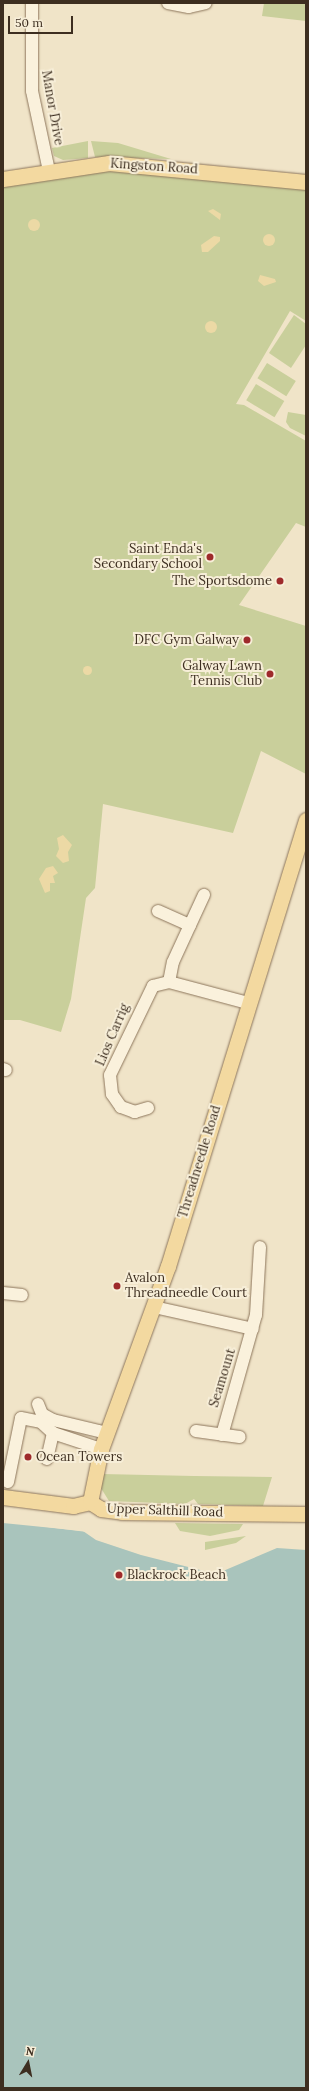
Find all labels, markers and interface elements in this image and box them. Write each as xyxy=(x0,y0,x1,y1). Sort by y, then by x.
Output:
scale bar xyxy=(10,8,75,34)
text: 50 m xyxy=(15,15,43,30)
street label: Manor Drive xyxy=(38,69,66,147)
street label: Kingston Road xyxy=(110,156,198,178)
place label: Saint Enda's Secondary School xyxy=(94,542,202,573)
marker: Saint Enda's Secondary School xyxy=(205,552,215,562)
place label: The Sportsdome xyxy=(172,573,272,589)
marker: The Sportsdome xyxy=(275,576,285,586)
place label: DFC Gym Galway xyxy=(134,632,239,648)
marker: DFC Gym Galway xyxy=(242,635,252,645)
place label: Galway Lawn Tennis Club xyxy=(182,659,262,690)
marker: Galway Lawn Tennis Club xyxy=(265,669,275,679)
street label: Lios Carrig xyxy=(93,1002,133,1068)
street label: Threadneedle Road xyxy=(175,1104,225,1220)
place label: Avalon Threadneedle Court xyxy=(125,1271,247,1302)
marker: Avalon Threadneedle Court xyxy=(112,1281,122,1291)
street label: Seamount xyxy=(207,1347,239,1409)
place label: Ocean Towers xyxy=(36,1449,122,1465)
marker: Ocean Towers xyxy=(23,1452,33,1462)
street label: Upper Salthill Road xyxy=(107,1501,223,1521)
place label: Blackrock Beach xyxy=(127,1567,226,1583)
marker: Blackrock Beach xyxy=(114,1570,124,1580)
north arrow xyxy=(8,2043,48,2083)
text: N xyxy=(25,2044,35,2059)

